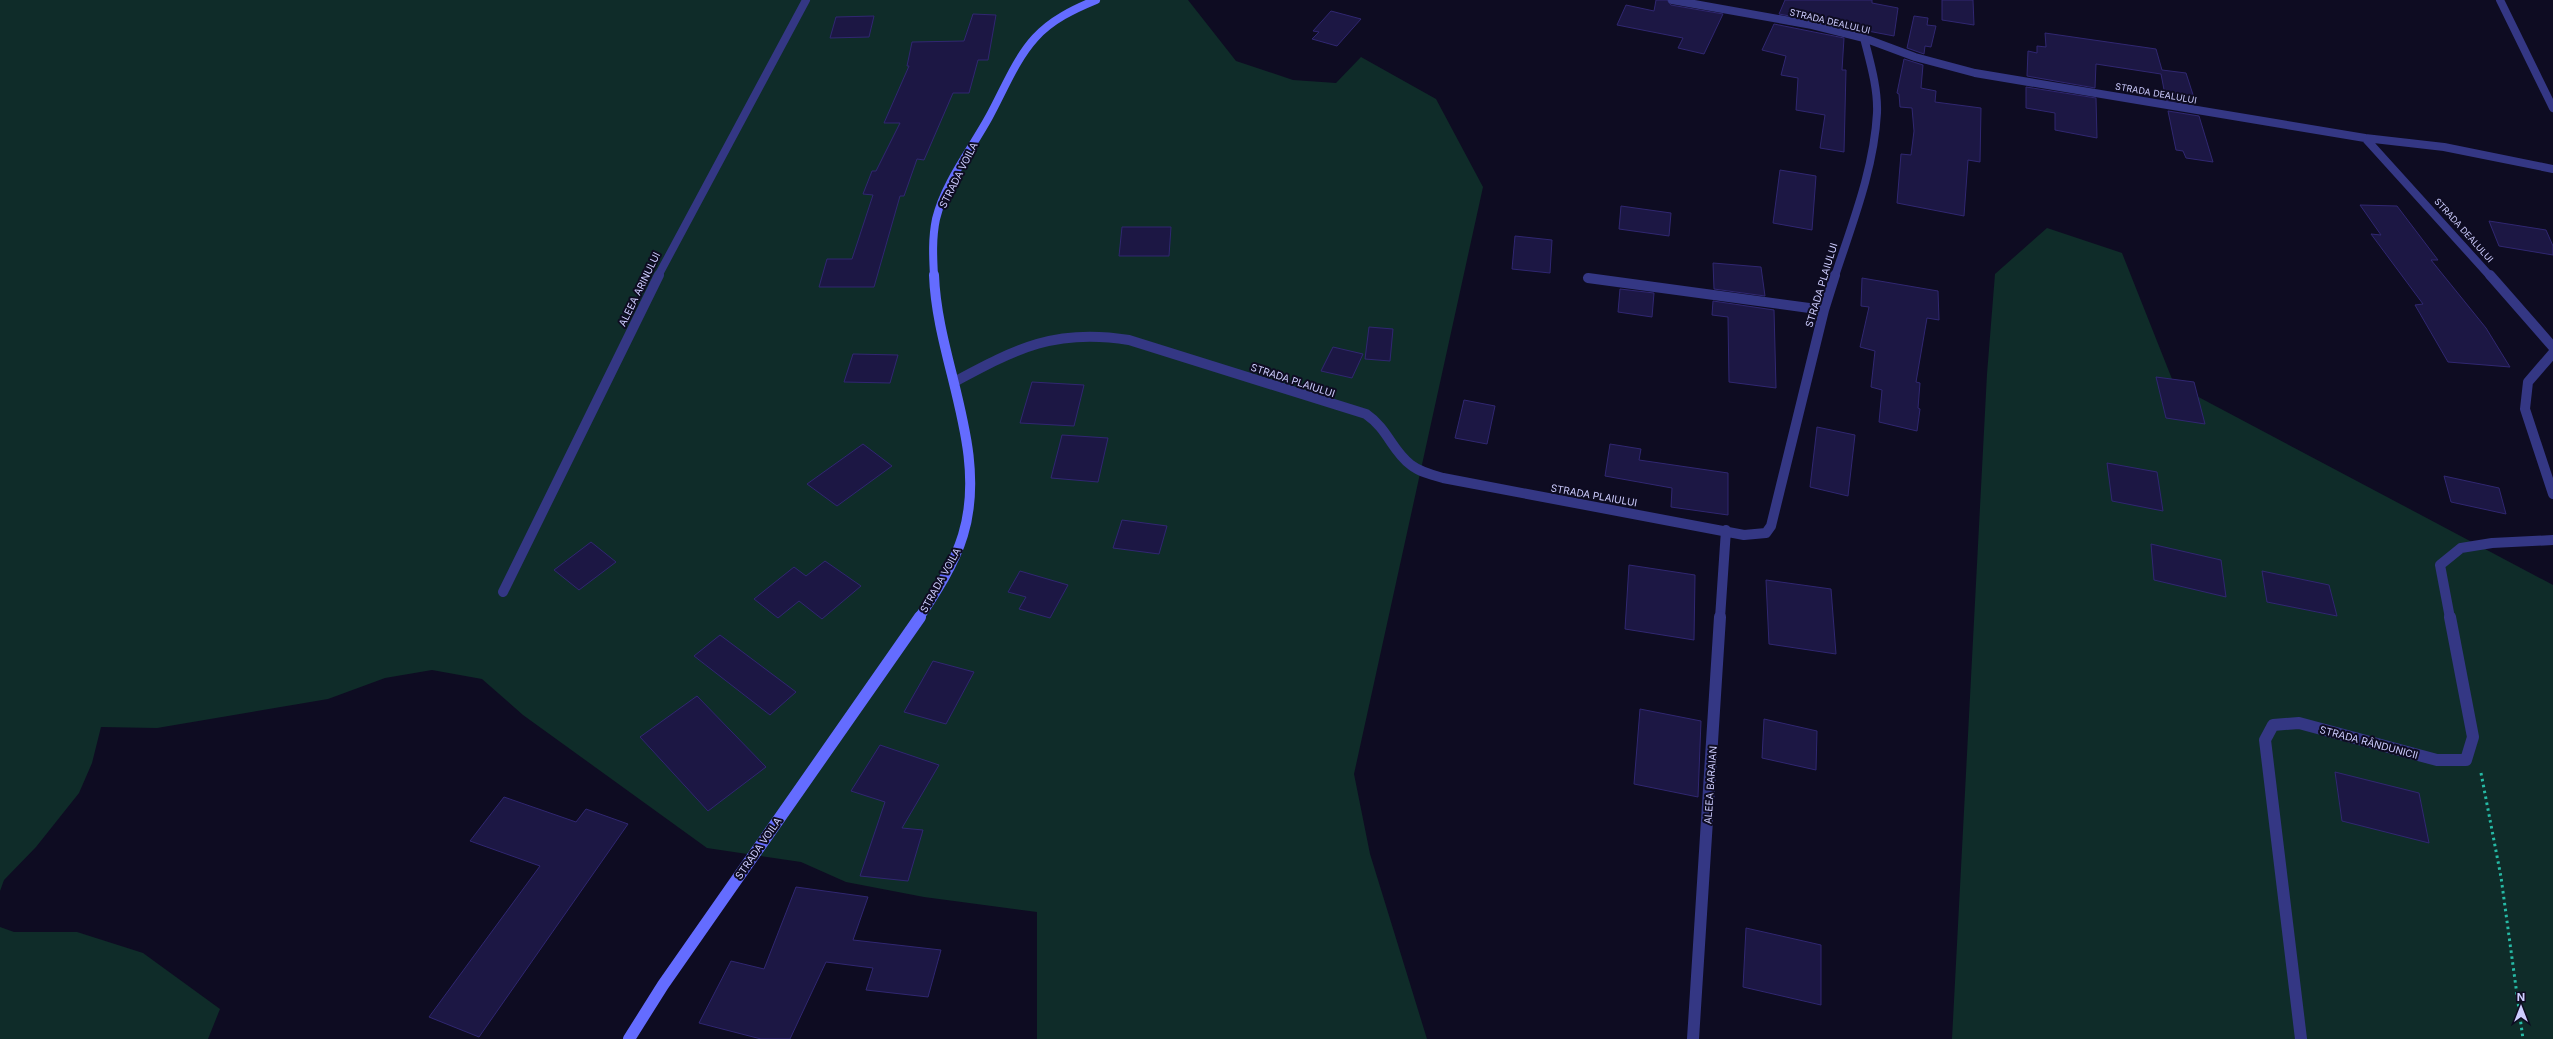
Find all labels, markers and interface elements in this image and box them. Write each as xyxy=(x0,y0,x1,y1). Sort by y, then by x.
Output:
street label: STRADA DEALULUI xyxy=(1789,6,1871,36)
street label: STRADA DEALULUI xyxy=(2114,80,2198,106)
street label: STRADA VOILA xyxy=(936,140,980,210)
street label: STRADA DEALULUI xyxy=(2432,196,2496,264)
street label: STRADA PLAIULUI xyxy=(1802,241,1840,329)
street label: ALEEA ARINULUI xyxy=(616,250,662,328)
street label: STRADA PLAIULUI xyxy=(1249,361,1337,399)
street label: STRADA PLAIULUI xyxy=(1550,481,1638,509)
street label: STRADA VOILA xyxy=(917,545,963,615)
street label: STRADA RÂNDUNICII xyxy=(2319,723,2419,761)
street label: ALEEA BARAIAN xyxy=(1701,746,1719,824)
street label: STRADA VOILA xyxy=(732,815,784,881)
north arrow xyxy=(2501,987,2541,1027)
text: N xyxy=(2517,990,2525,1004)

